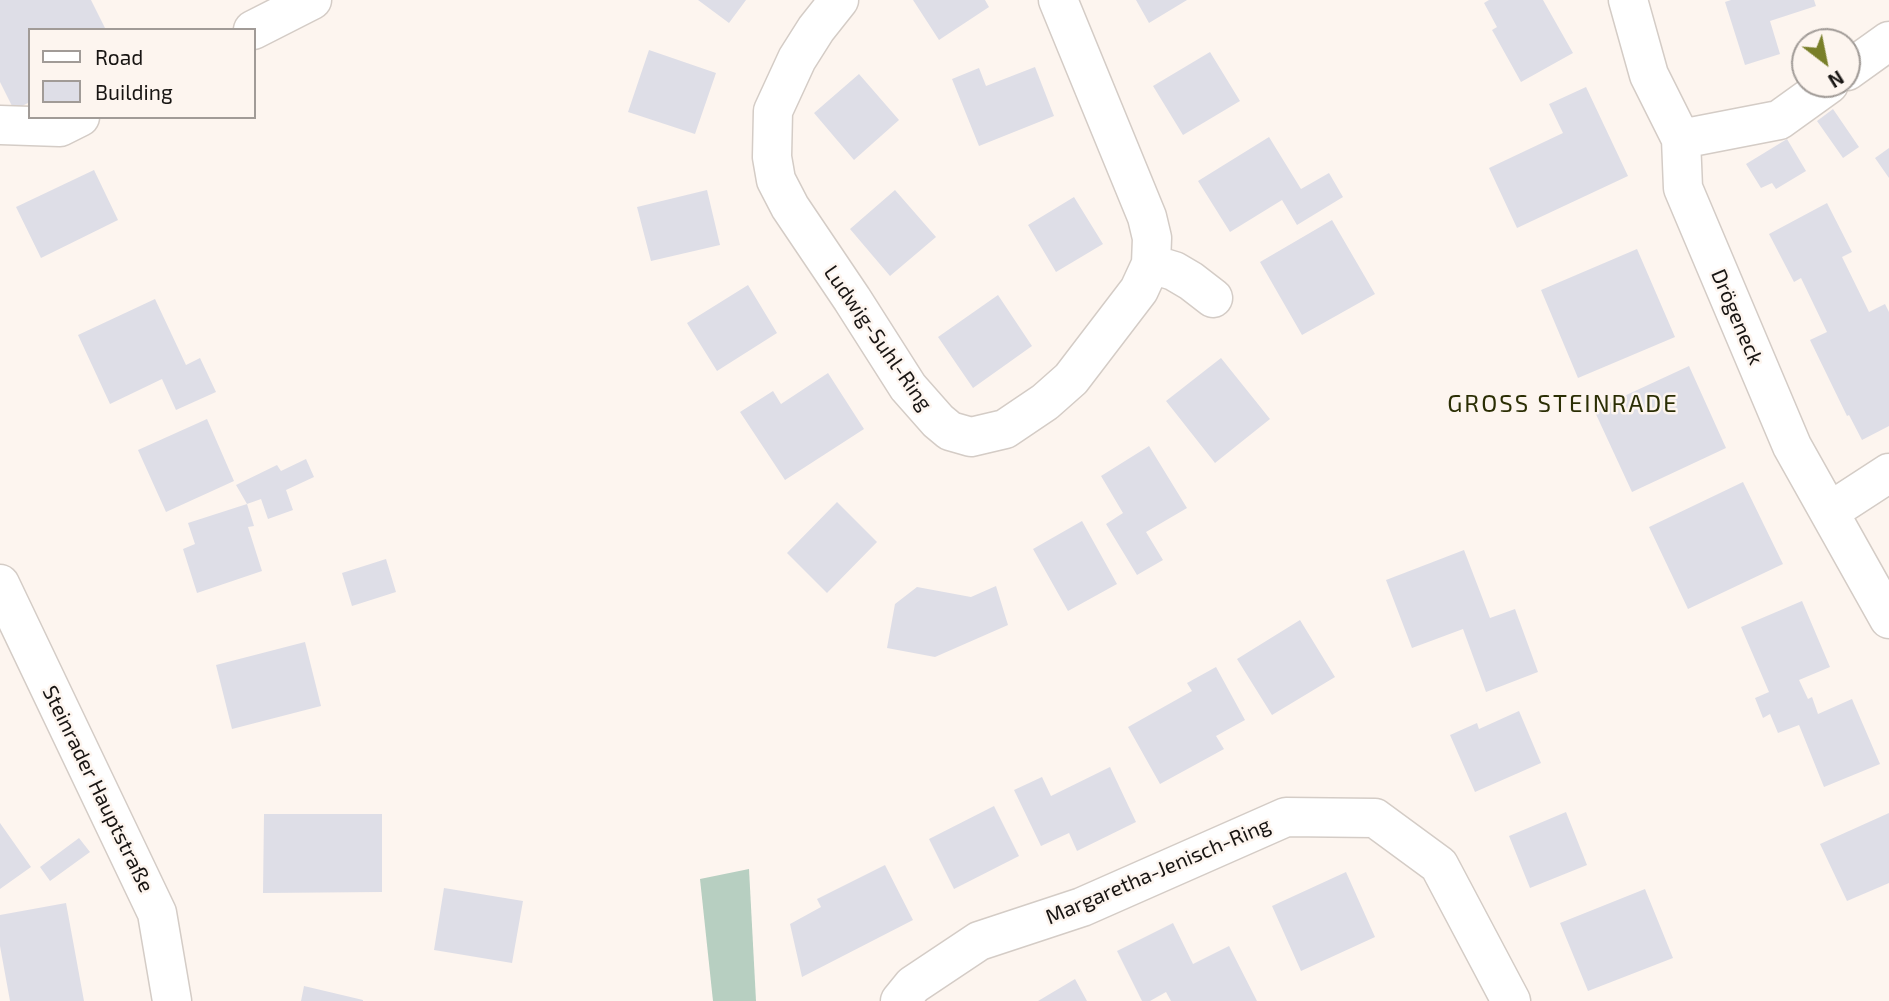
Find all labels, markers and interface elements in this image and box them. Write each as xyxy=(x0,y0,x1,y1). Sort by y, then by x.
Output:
legend xyxy=(28,28,256,119)
north arrow xyxy=(1791,28,1861,98)
text: Road xyxy=(95,44,143,69)
text: N xyxy=(1824,66,1848,93)
text: Building xyxy=(95,79,173,104)
street label: Ludwig-Suhl-Ring xyxy=(818,261,938,415)
street label: Drögeneck xyxy=(1706,265,1768,369)
district label: GROSS STEINRADE xyxy=(1449,390,1677,418)
street label: Steinrader Hauptstraße xyxy=(37,682,159,896)
street label: Margaretha-Jenisch-Ring xyxy=(1042,812,1274,930)

